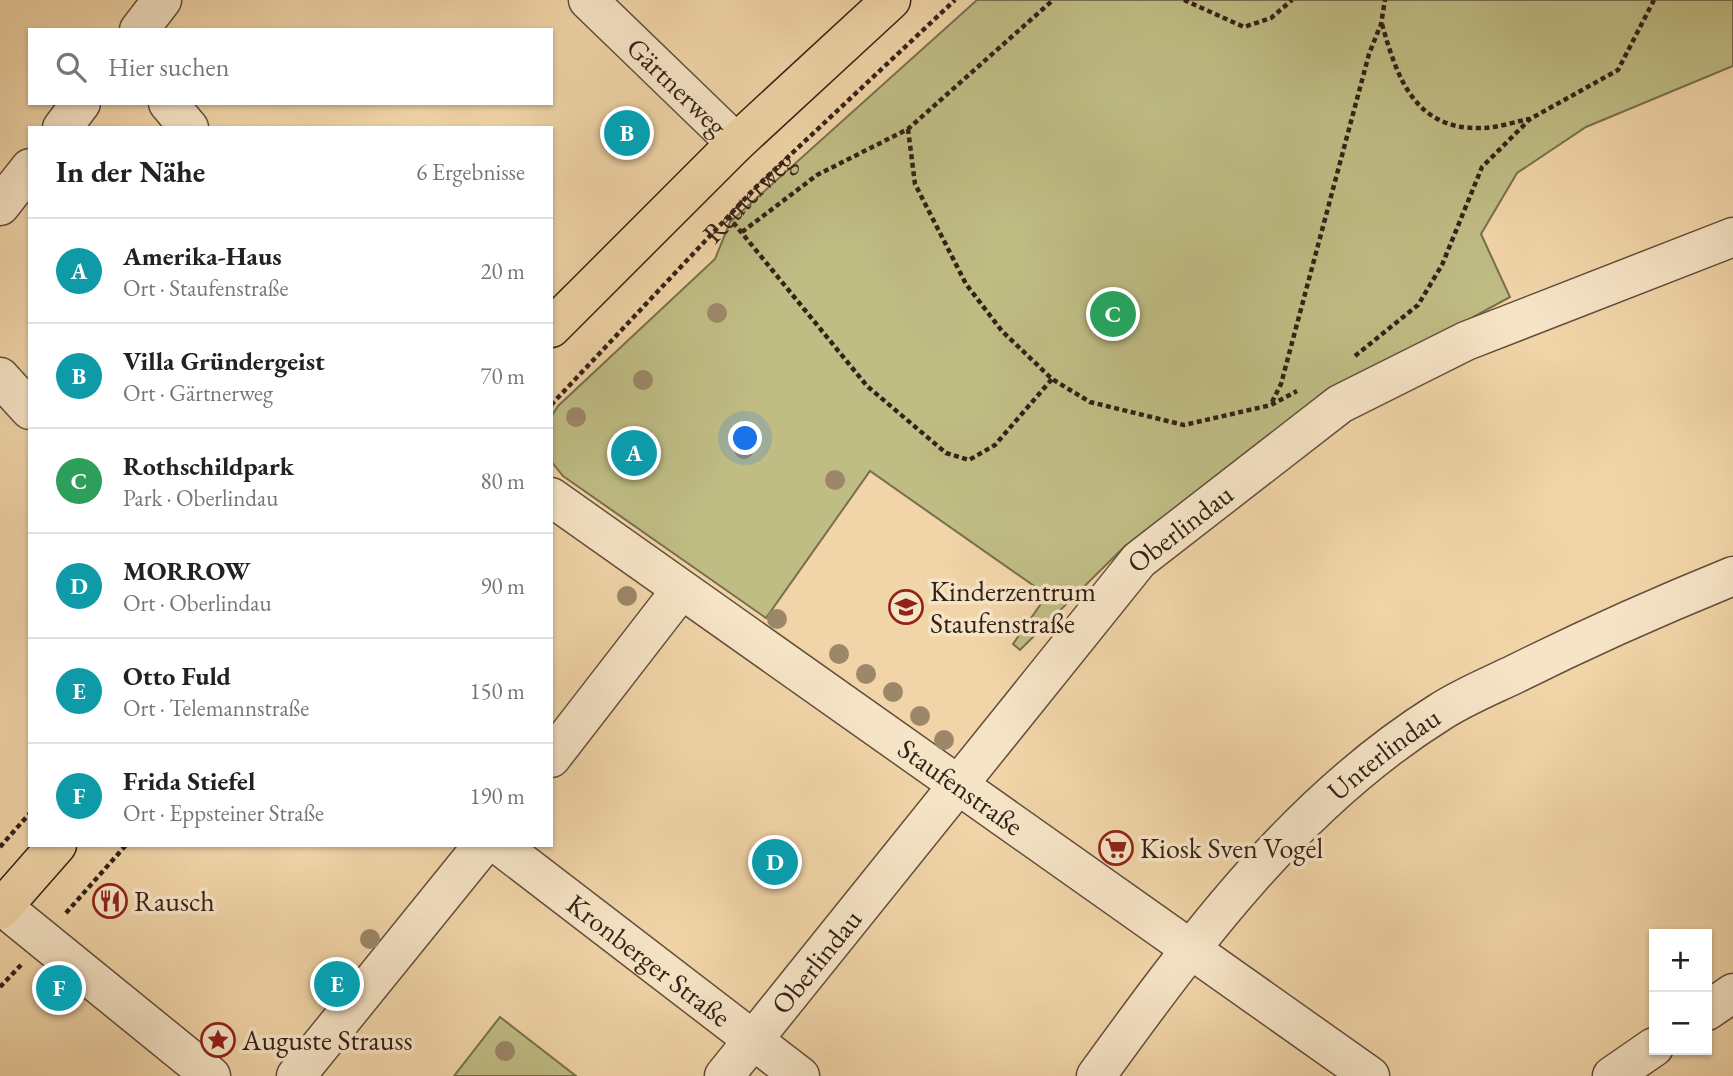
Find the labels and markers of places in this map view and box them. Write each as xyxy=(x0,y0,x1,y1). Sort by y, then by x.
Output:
pin: B xyxy=(604,107,650,159)
pin: C xyxy=(1090,288,1136,340)
pin: A xyxy=(611,427,657,479)
place label: Kinderzentrum Staufenstraße xyxy=(930,573,1096,641)
school or university icon: Kinderzentrum Staufenstraße xyxy=(887,588,925,626)
supermarket icon: Kiosk Sven Vogel xyxy=(1097,829,1135,867)
place label: Kiosk Sven Vogel xyxy=(1140,830,1323,866)
pin: D xyxy=(752,836,798,888)
restaurant icon: Rausch xyxy=(91,882,129,920)
place label: Rausch xyxy=(134,883,215,919)
pin: E xyxy=(314,958,360,1010)
pin: F xyxy=(36,962,82,1014)
place icon: Auguste Strauss xyxy=(199,1021,237,1059)
place label: Auguste Strauss xyxy=(241,1022,413,1058)

